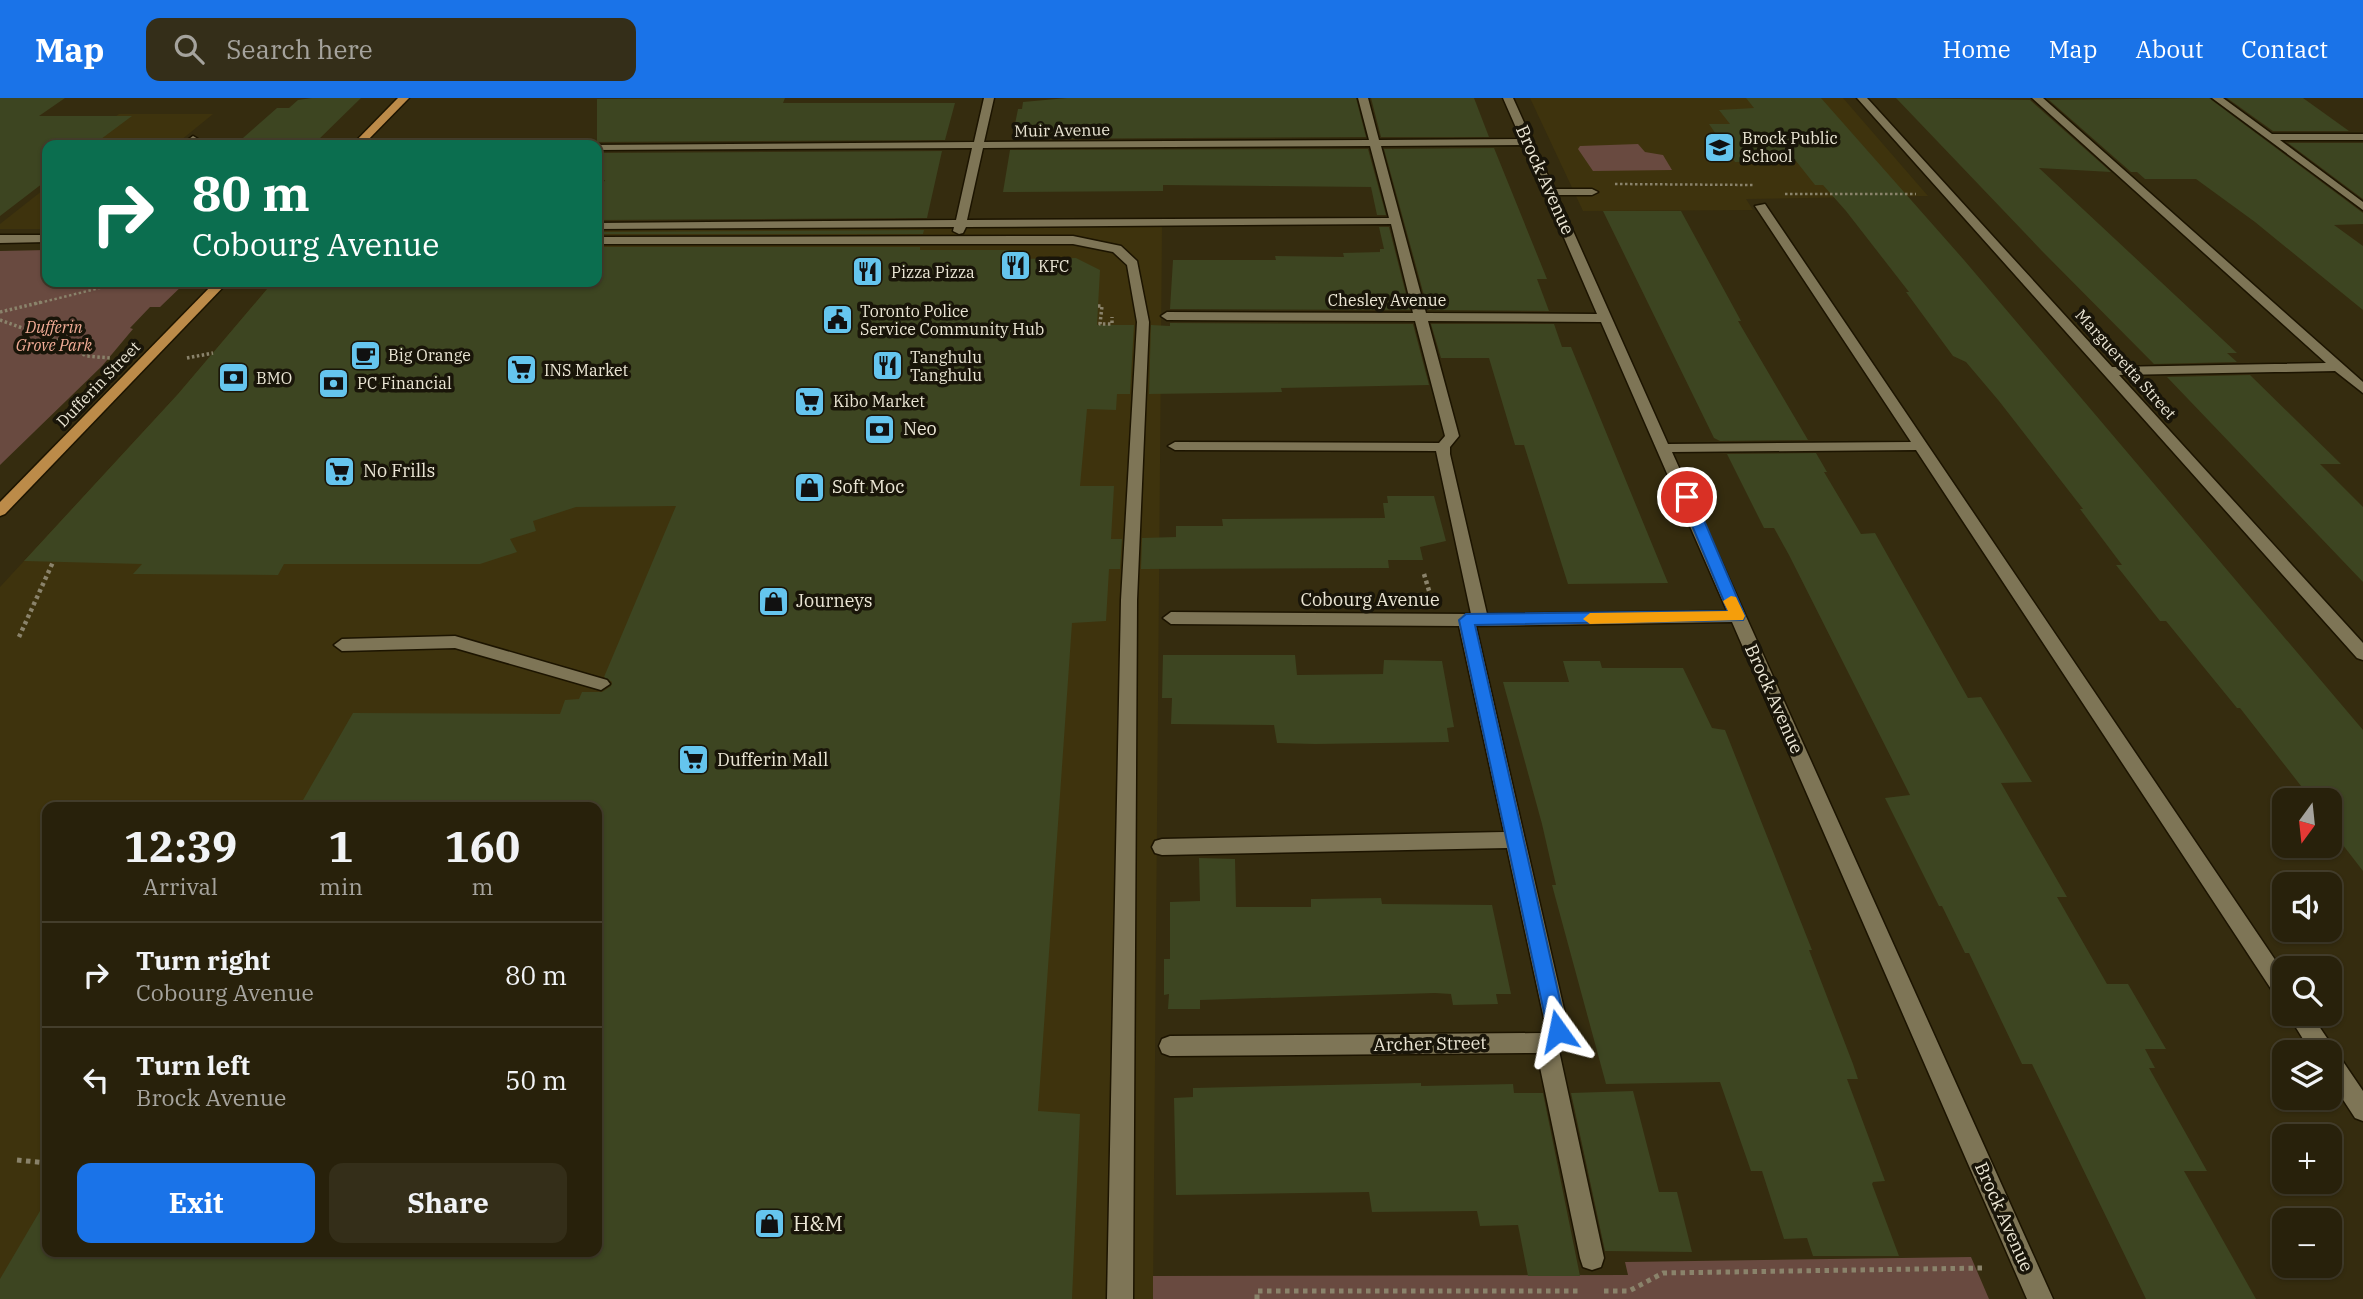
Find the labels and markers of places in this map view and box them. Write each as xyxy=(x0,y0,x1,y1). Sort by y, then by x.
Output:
place label: Brock Public School xyxy=(1742,128,1838,166)
school or university icon: Brock Public School xyxy=(1702,130,1736,164)
restaurant icon: KFC xyxy=(998,249,1032,283)
restaurant icon: Pizza Pizza xyxy=(851,255,885,289)
place label: KFC xyxy=(1038,256,1069,276)
place label: Pizza Pizza xyxy=(891,262,975,282)
place label: Toronto Police Service Community Hub xyxy=(860,301,1044,339)
public building icon: Toronto Police Service Community Hub xyxy=(820,303,854,337)
cafe icon: Big Orange xyxy=(348,338,382,372)
place label: Big Orange xyxy=(388,345,471,365)
place label: Tanghulu Tanghulu xyxy=(910,347,982,385)
restaurant icon: Tanghulu Tanghulu xyxy=(870,349,904,383)
supermarket icon: INS Market xyxy=(504,353,538,387)
place label: INS Market xyxy=(544,360,629,380)
bank icon: BMO xyxy=(216,361,250,395)
bank icon: PC Financial xyxy=(317,366,351,400)
place label: BMO xyxy=(256,368,292,388)
place label: PC Financial xyxy=(357,373,452,393)
supermarket icon: Kibo Market xyxy=(793,384,827,418)
place label: Kibo Market xyxy=(833,391,925,411)
bank icon: Neo xyxy=(863,412,897,446)
place label: Neo xyxy=(903,417,937,440)
supermarket icon: No Frills xyxy=(323,454,357,488)
place label: No Frills xyxy=(363,459,435,482)
pin xyxy=(1657,467,1717,527)
shop icon: Soft Moc xyxy=(792,470,826,504)
place label: Soft Moc xyxy=(832,475,905,498)
shop icon: Journeys xyxy=(756,584,790,618)
place label: Journeys xyxy=(796,589,873,612)
supermarket icon: Dufferin Mall xyxy=(677,743,711,777)
place label: Dufferin Mall xyxy=(717,748,828,771)
shop icon: H&M xyxy=(753,1207,787,1241)
place label: H&M xyxy=(793,1209,843,1237)

